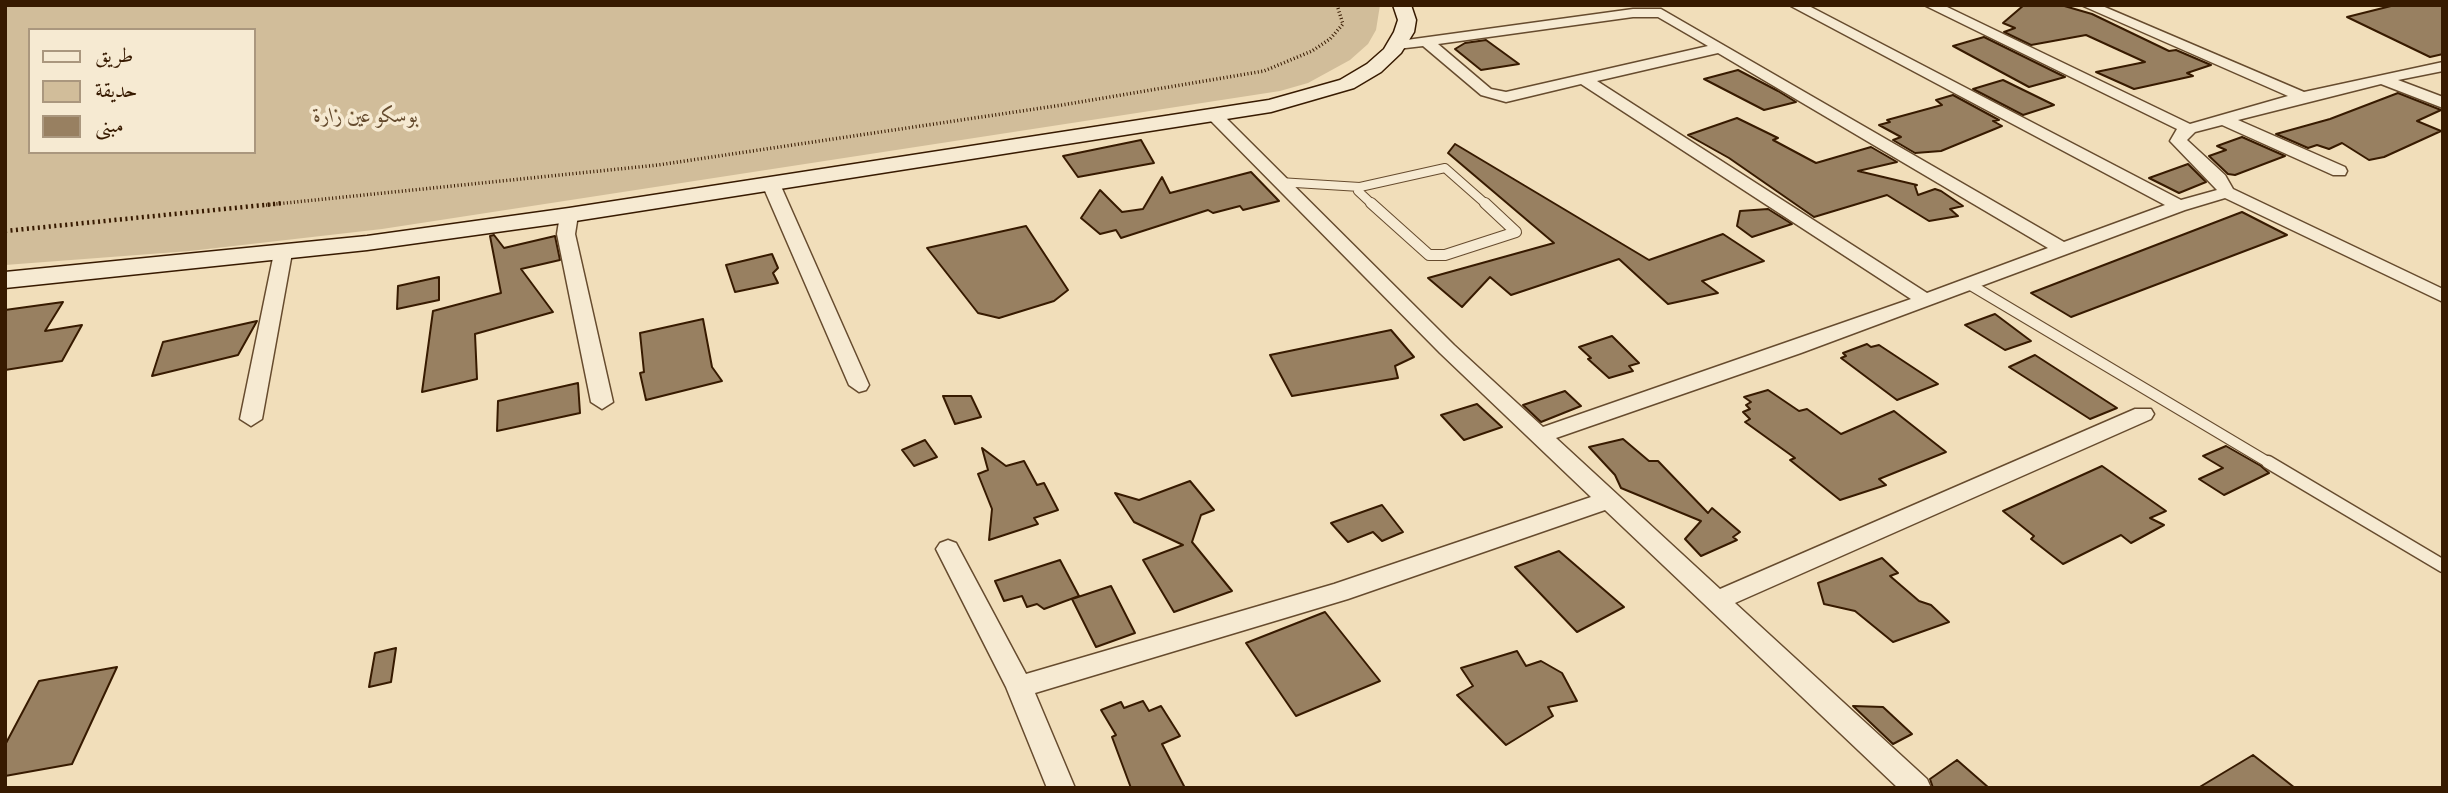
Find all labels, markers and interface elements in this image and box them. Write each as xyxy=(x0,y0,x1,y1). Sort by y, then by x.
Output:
legend xyxy=(28,28,256,154)
text: طريق xyxy=(95,42,133,72)
text: حديقة xyxy=(95,77,138,107)
park label: بوسكو عين زارة xyxy=(314,105,418,131)
text: مبنى xyxy=(95,112,124,142)

